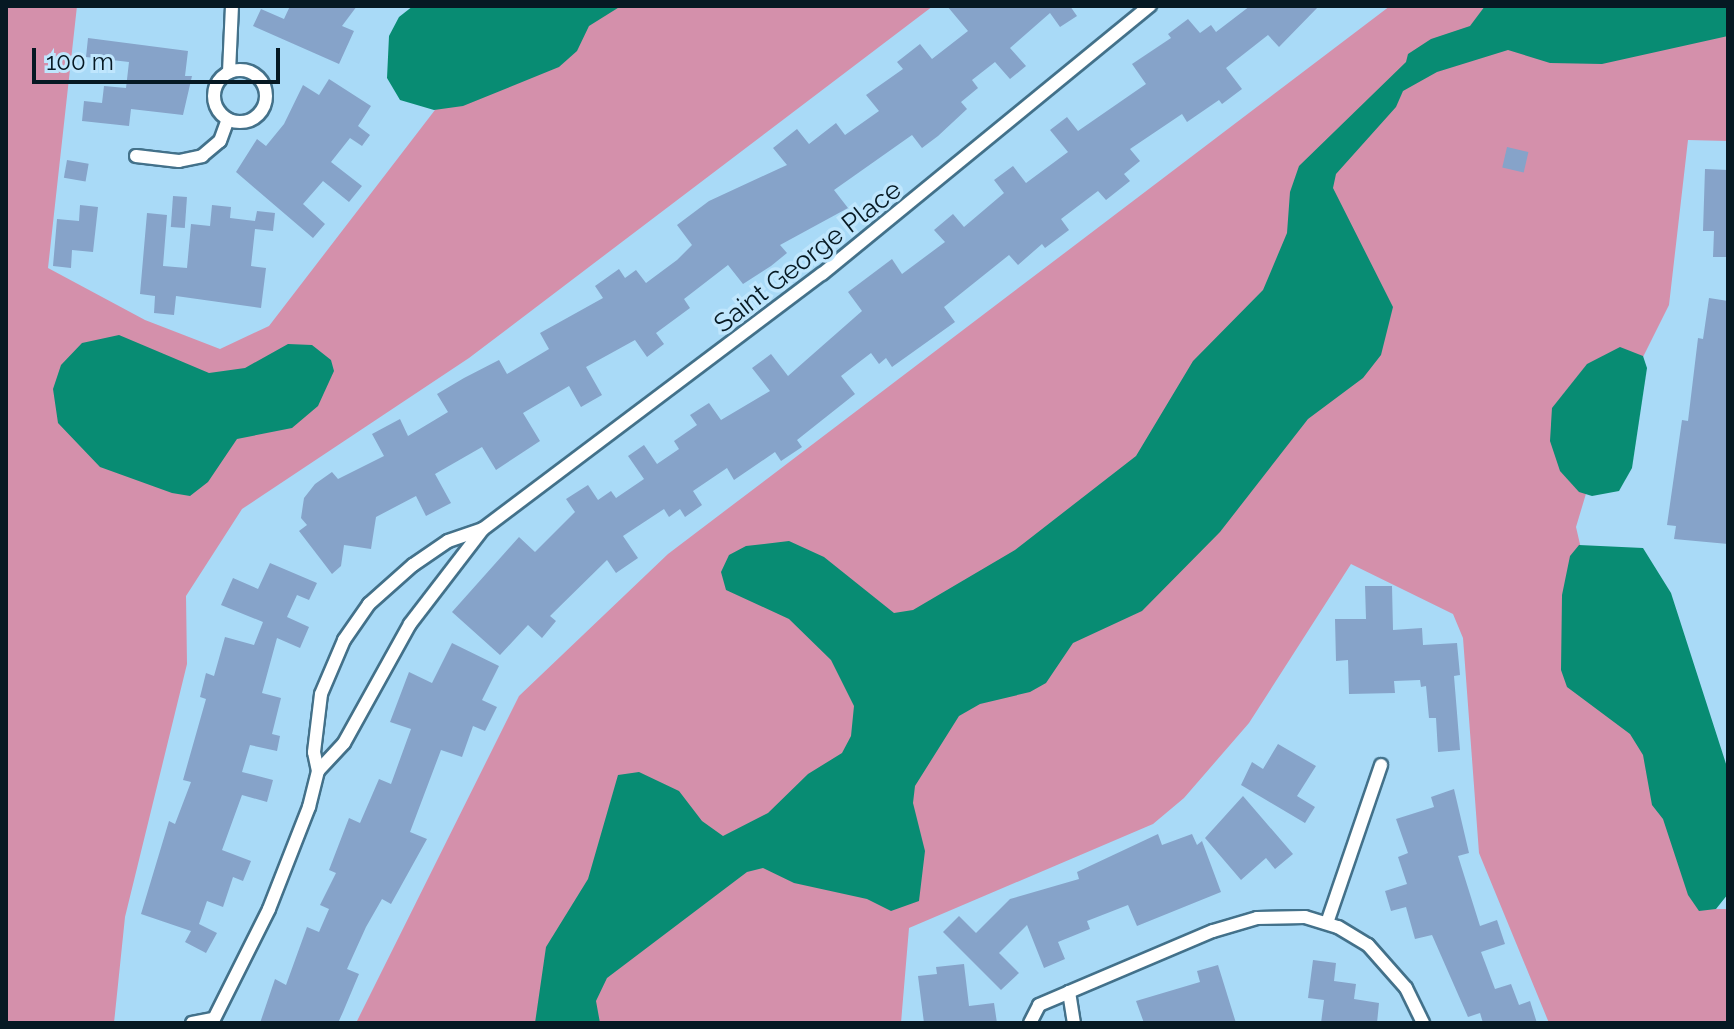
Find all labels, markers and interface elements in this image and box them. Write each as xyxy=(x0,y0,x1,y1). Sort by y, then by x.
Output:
scale bar xyxy=(36,32,284,82)
text: 100 m xyxy=(46,47,114,76)
street label: Saint George Place xyxy=(708,174,908,340)

